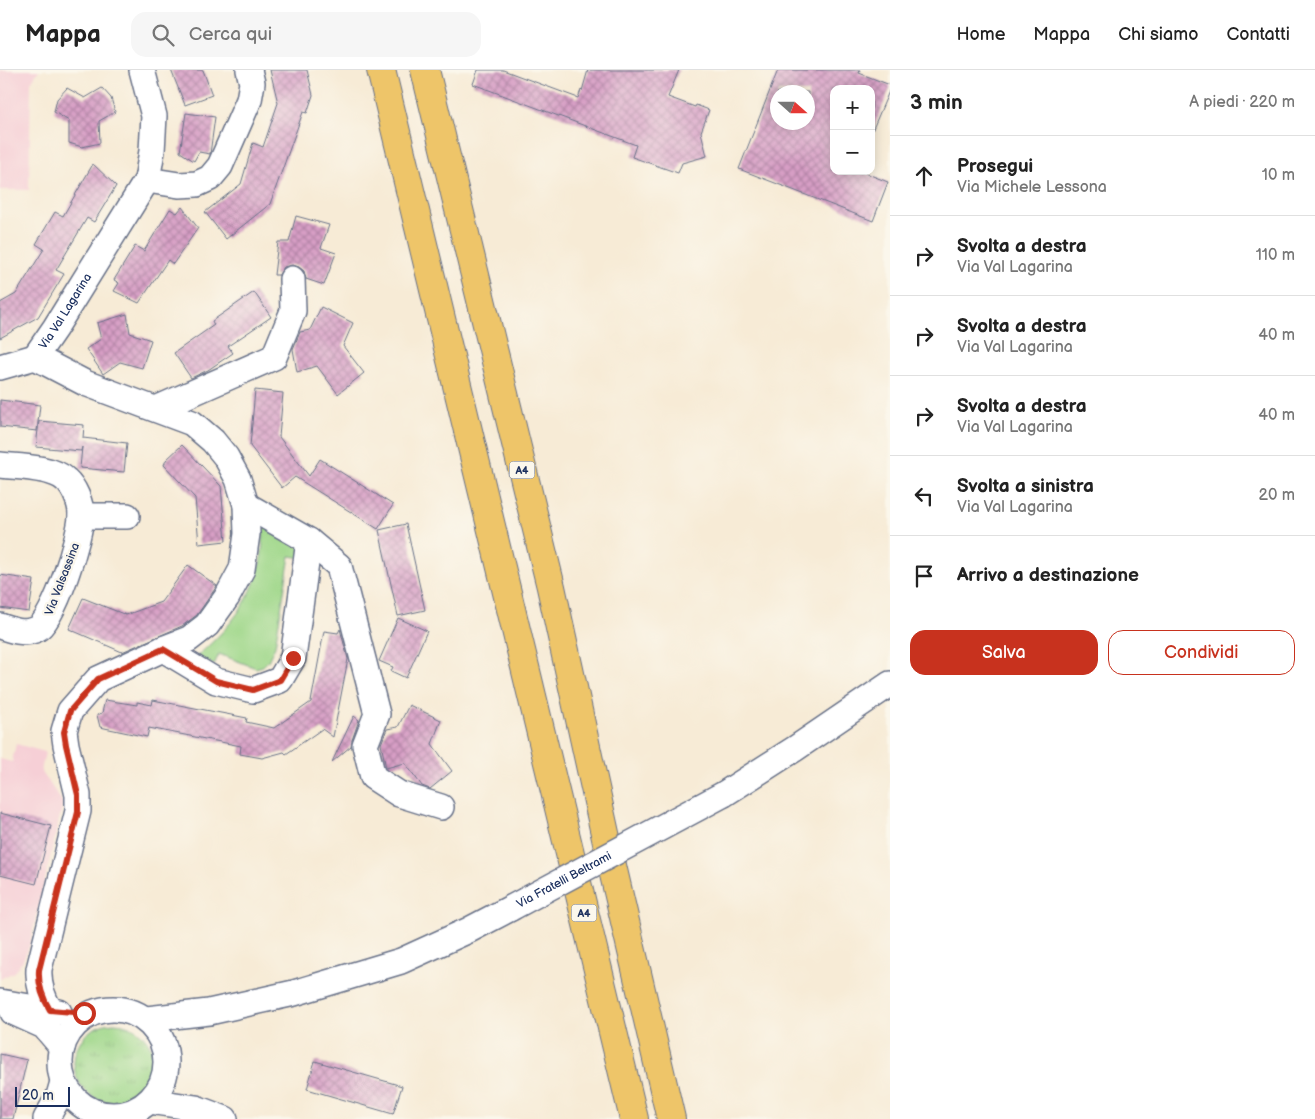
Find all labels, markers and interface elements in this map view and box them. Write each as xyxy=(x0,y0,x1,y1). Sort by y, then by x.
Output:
search box xyxy=(131,12,481,57)
text: Mappa xyxy=(25,20,101,49)
icon: search xyxy=(149,21,177,49)
text: Cerca qui xyxy=(189,23,272,46)
text: Home xyxy=(956,24,1005,45)
text: Mappa xyxy=(1033,24,1090,45)
text: Chi siamo xyxy=(1118,24,1198,45)
text: Contatti xyxy=(1226,24,1290,45)
north arrow xyxy=(770,85,815,130)
map controls xyxy=(830,85,875,175)
button: + xyxy=(830,85,875,130)
text: 3 min xyxy=(910,90,963,115)
text: A piedi · 220 m xyxy=(1189,93,1295,112)
button: − xyxy=(830,130,875,175)
text: Prosegui xyxy=(957,155,1033,178)
icon: ahead xyxy=(910,162,938,190)
text: 10 m xyxy=(1262,166,1295,185)
text: Via Michele Lessona xyxy=(957,178,1107,197)
text: Svolta a destra xyxy=(957,235,1087,258)
icon: right xyxy=(910,242,938,270)
text: 110 m xyxy=(1256,246,1295,265)
text: Via Val Lagarina xyxy=(957,258,1073,277)
street label: Via Val Lagarina xyxy=(36,270,95,352)
text: Svolta a destra xyxy=(957,315,1087,338)
icon: right xyxy=(910,322,938,350)
text: 40 m xyxy=(1258,326,1295,345)
text: Via Val Lagarina xyxy=(957,338,1073,357)
text: Svolta a destra xyxy=(957,395,1087,418)
icon: right xyxy=(910,402,938,430)
text: 40 m xyxy=(1258,406,1295,425)
text: Via Val Lagarina xyxy=(957,418,1073,437)
road number: A4 xyxy=(510,462,534,478)
text: Svolta a sinistra xyxy=(957,475,1094,498)
icon: left xyxy=(910,482,938,510)
text: 20 m xyxy=(1259,486,1295,505)
text: Via Val Lagarina xyxy=(957,498,1073,517)
street label: Via Valsassina xyxy=(42,540,83,618)
icon: arrive xyxy=(910,562,938,590)
text: Arrivo a destinazione xyxy=(957,564,1139,587)
button: Salva xyxy=(910,630,1098,675)
button: Condividi xyxy=(1108,630,1295,675)
route end xyxy=(282,647,305,670)
street label: Via Fratelli Beltrami xyxy=(514,849,614,912)
road number: A4 xyxy=(572,904,596,921)
route start xyxy=(73,1002,96,1025)
scale bar xyxy=(15,1084,70,1107)
text: 20 m xyxy=(22,1087,54,1104)

